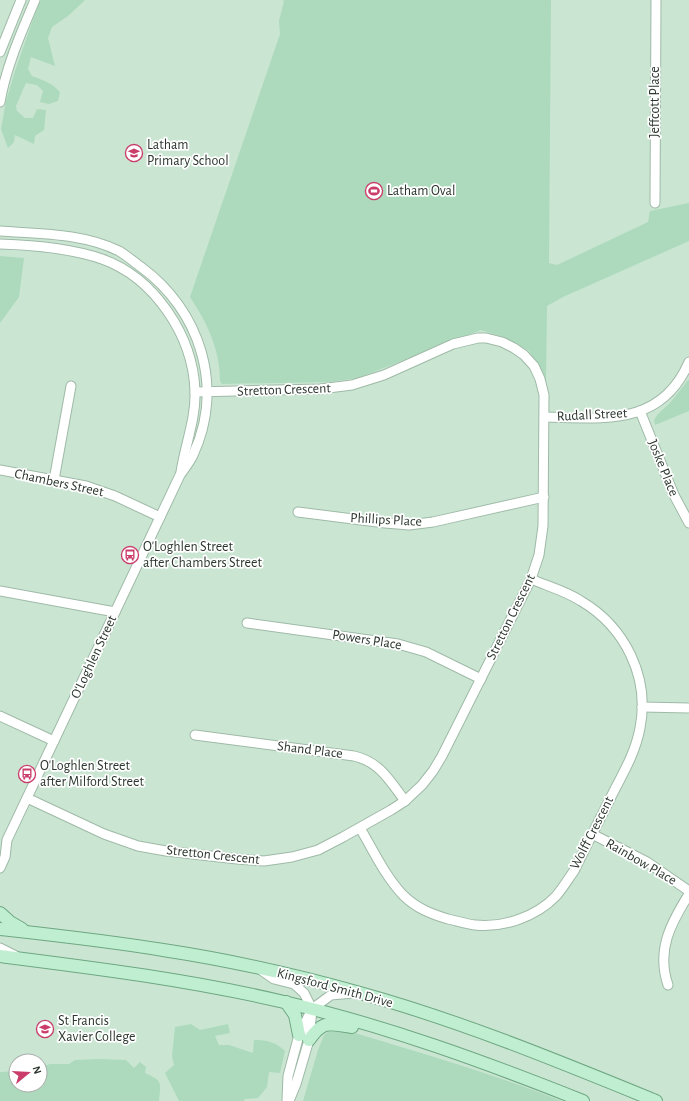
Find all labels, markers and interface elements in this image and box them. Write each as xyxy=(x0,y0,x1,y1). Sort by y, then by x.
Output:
street label: Jeffcott Place xyxy=(648,66,662,138)
place label: Latham Primary School xyxy=(147,138,229,168)
school or university icon: Latham Primary School xyxy=(124,143,144,163)
sports icon: Latham Oval xyxy=(364,181,384,201)
place label: Latham Oval xyxy=(387,184,455,198)
street label: Stretton Crescent xyxy=(237,381,332,399)
street label: Rudall Street xyxy=(556,406,628,424)
street label: Joske Place xyxy=(645,438,681,498)
street label: Chambers Street xyxy=(13,467,105,499)
street label: Phillips Place xyxy=(350,511,422,529)
place label: O'Loghlen Street after Chambers Street xyxy=(143,540,262,570)
bus stop icon: O'Loghlen Street after Chambers Street xyxy=(120,545,140,565)
street label: Stretton Crescent xyxy=(484,571,538,662)
street label: O'Loghlen Street xyxy=(69,613,120,701)
street label: Powers Place xyxy=(331,628,403,652)
street label: Shand Place xyxy=(276,739,344,761)
place label: O'Loghlen Street after Milford Street xyxy=(40,759,144,789)
bus stop icon: O'Loghlen Street after Milford Street xyxy=(17,764,37,784)
street label: Wolff Crescent xyxy=(568,794,617,872)
street label: Rainbow Place xyxy=(603,836,679,888)
street label: Stretton Crescent xyxy=(166,843,261,867)
street label: Kingsford Smith Drive xyxy=(276,966,394,1010)
place label: St Francis Xavier College xyxy=(58,1014,135,1044)
school or university icon: St Francis Xavier College xyxy=(35,1019,55,1039)
north arrow xyxy=(8,1053,48,1093)
text: N xyxy=(31,1065,43,1075)

